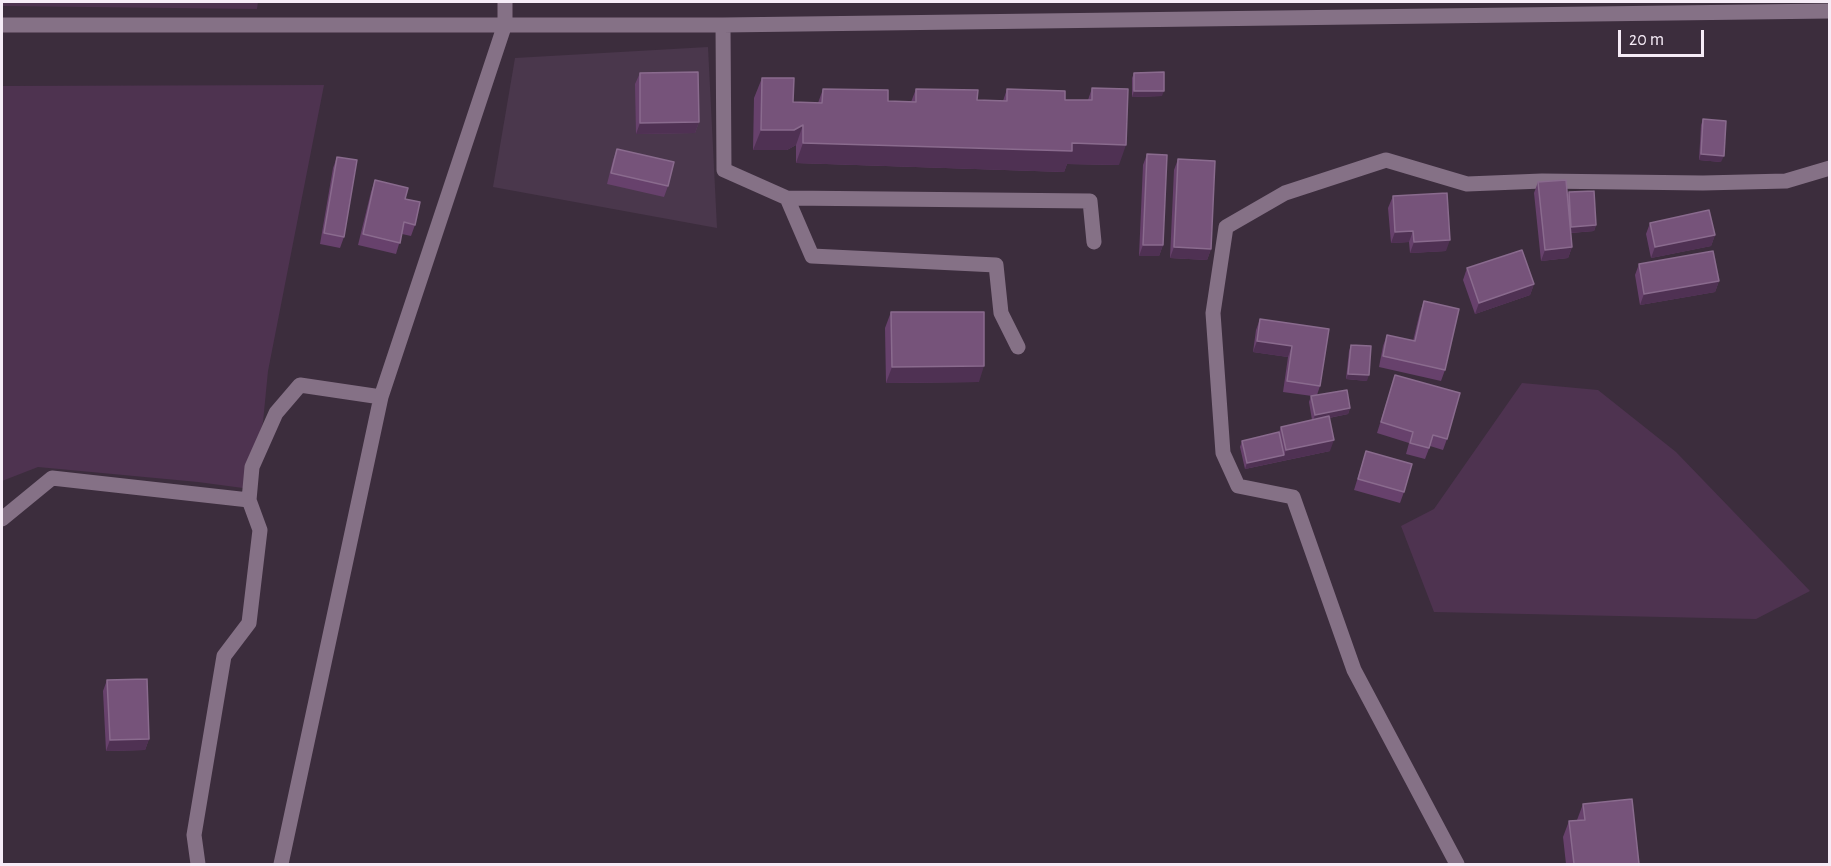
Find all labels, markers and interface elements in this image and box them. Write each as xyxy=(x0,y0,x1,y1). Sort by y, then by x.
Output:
scale bar xyxy=(1621,18,1706,56)
text: 20 m xyxy=(1629,31,1664,49)

